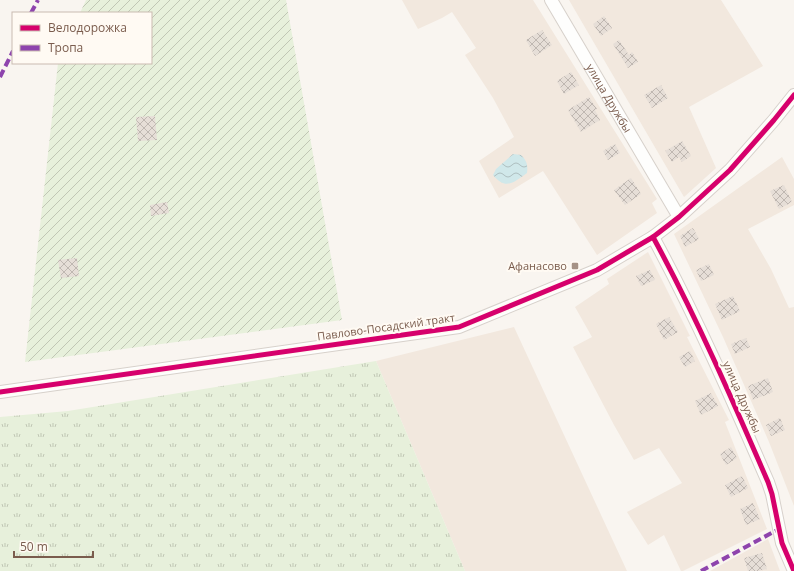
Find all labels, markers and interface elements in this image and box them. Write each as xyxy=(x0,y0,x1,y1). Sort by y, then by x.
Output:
legend xyxy=(12,12,152,64)
text: Велодорожка xyxy=(48,19,127,36)
text: Тропа xyxy=(48,39,83,56)
street label: улица Дружбы xyxy=(583,61,636,135)
place label: Афанасово xyxy=(508,258,567,273)
marker: Афанасово xyxy=(570,261,580,271)
street label: Павлово-Посадский тракт xyxy=(316,309,456,344)
street label: улица Дружбы xyxy=(720,358,765,435)
scale bar xyxy=(14,533,93,559)
text: 50 m xyxy=(20,538,48,555)

